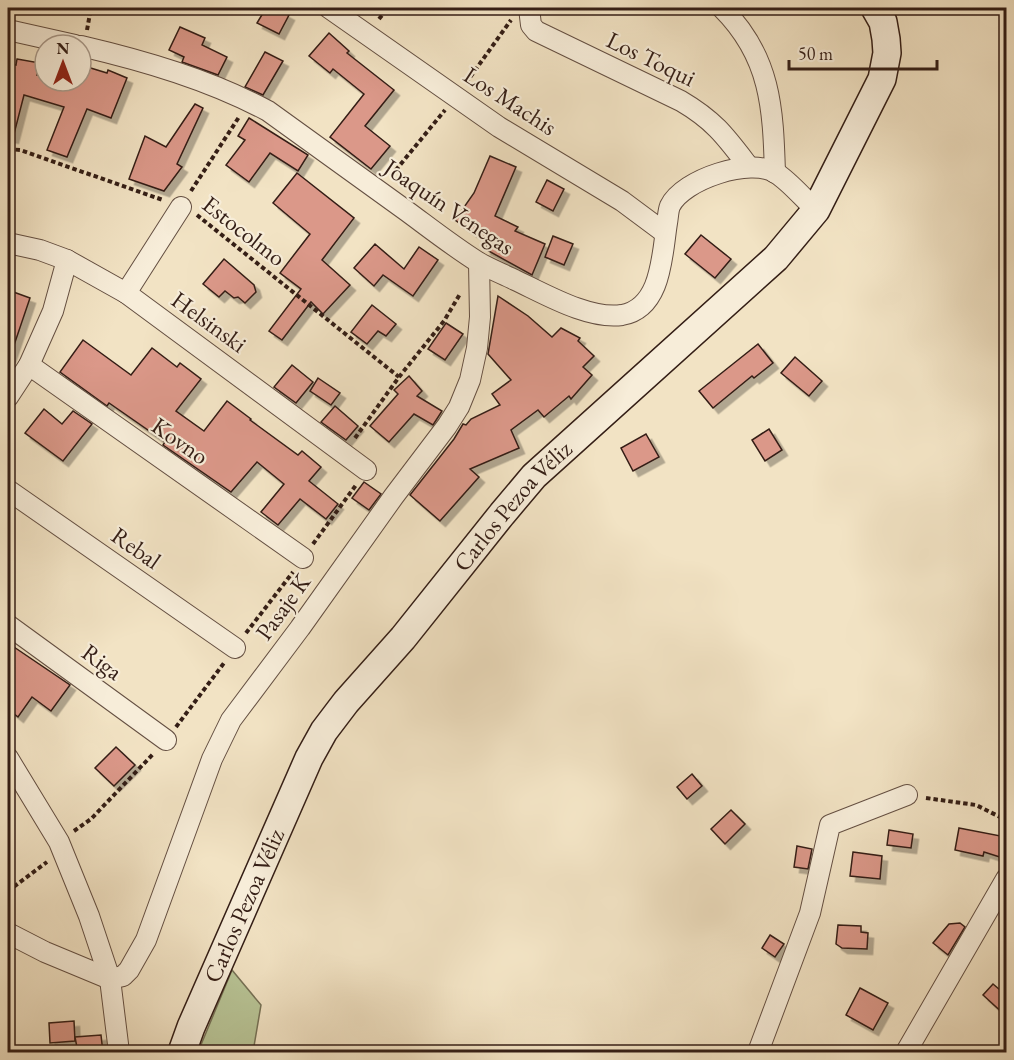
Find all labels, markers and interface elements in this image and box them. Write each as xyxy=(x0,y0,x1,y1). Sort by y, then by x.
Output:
street label: Los Toqui xyxy=(602,24,701,93)
north arrow xyxy=(33,33,93,93)
scale bar xyxy=(789,33,938,71)
text: N xyxy=(57,38,70,59)
text: 50 m xyxy=(798,42,833,65)
street label: Los Machis xyxy=(458,59,563,142)
street label: Joaquín Venegas xyxy=(377,151,520,262)
street label: Estocolmo xyxy=(196,188,292,273)
street label: Helsinski xyxy=(165,284,253,359)
street label: Kovno xyxy=(146,410,215,471)
street label: Carlos Pezoa Véliz xyxy=(446,433,578,578)
street label: Rebal xyxy=(105,519,167,576)
street label: Pasaje K xyxy=(248,567,317,646)
street label: Riga xyxy=(76,636,129,687)
street label: Carlos Pezoa Véliz xyxy=(196,824,291,987)

